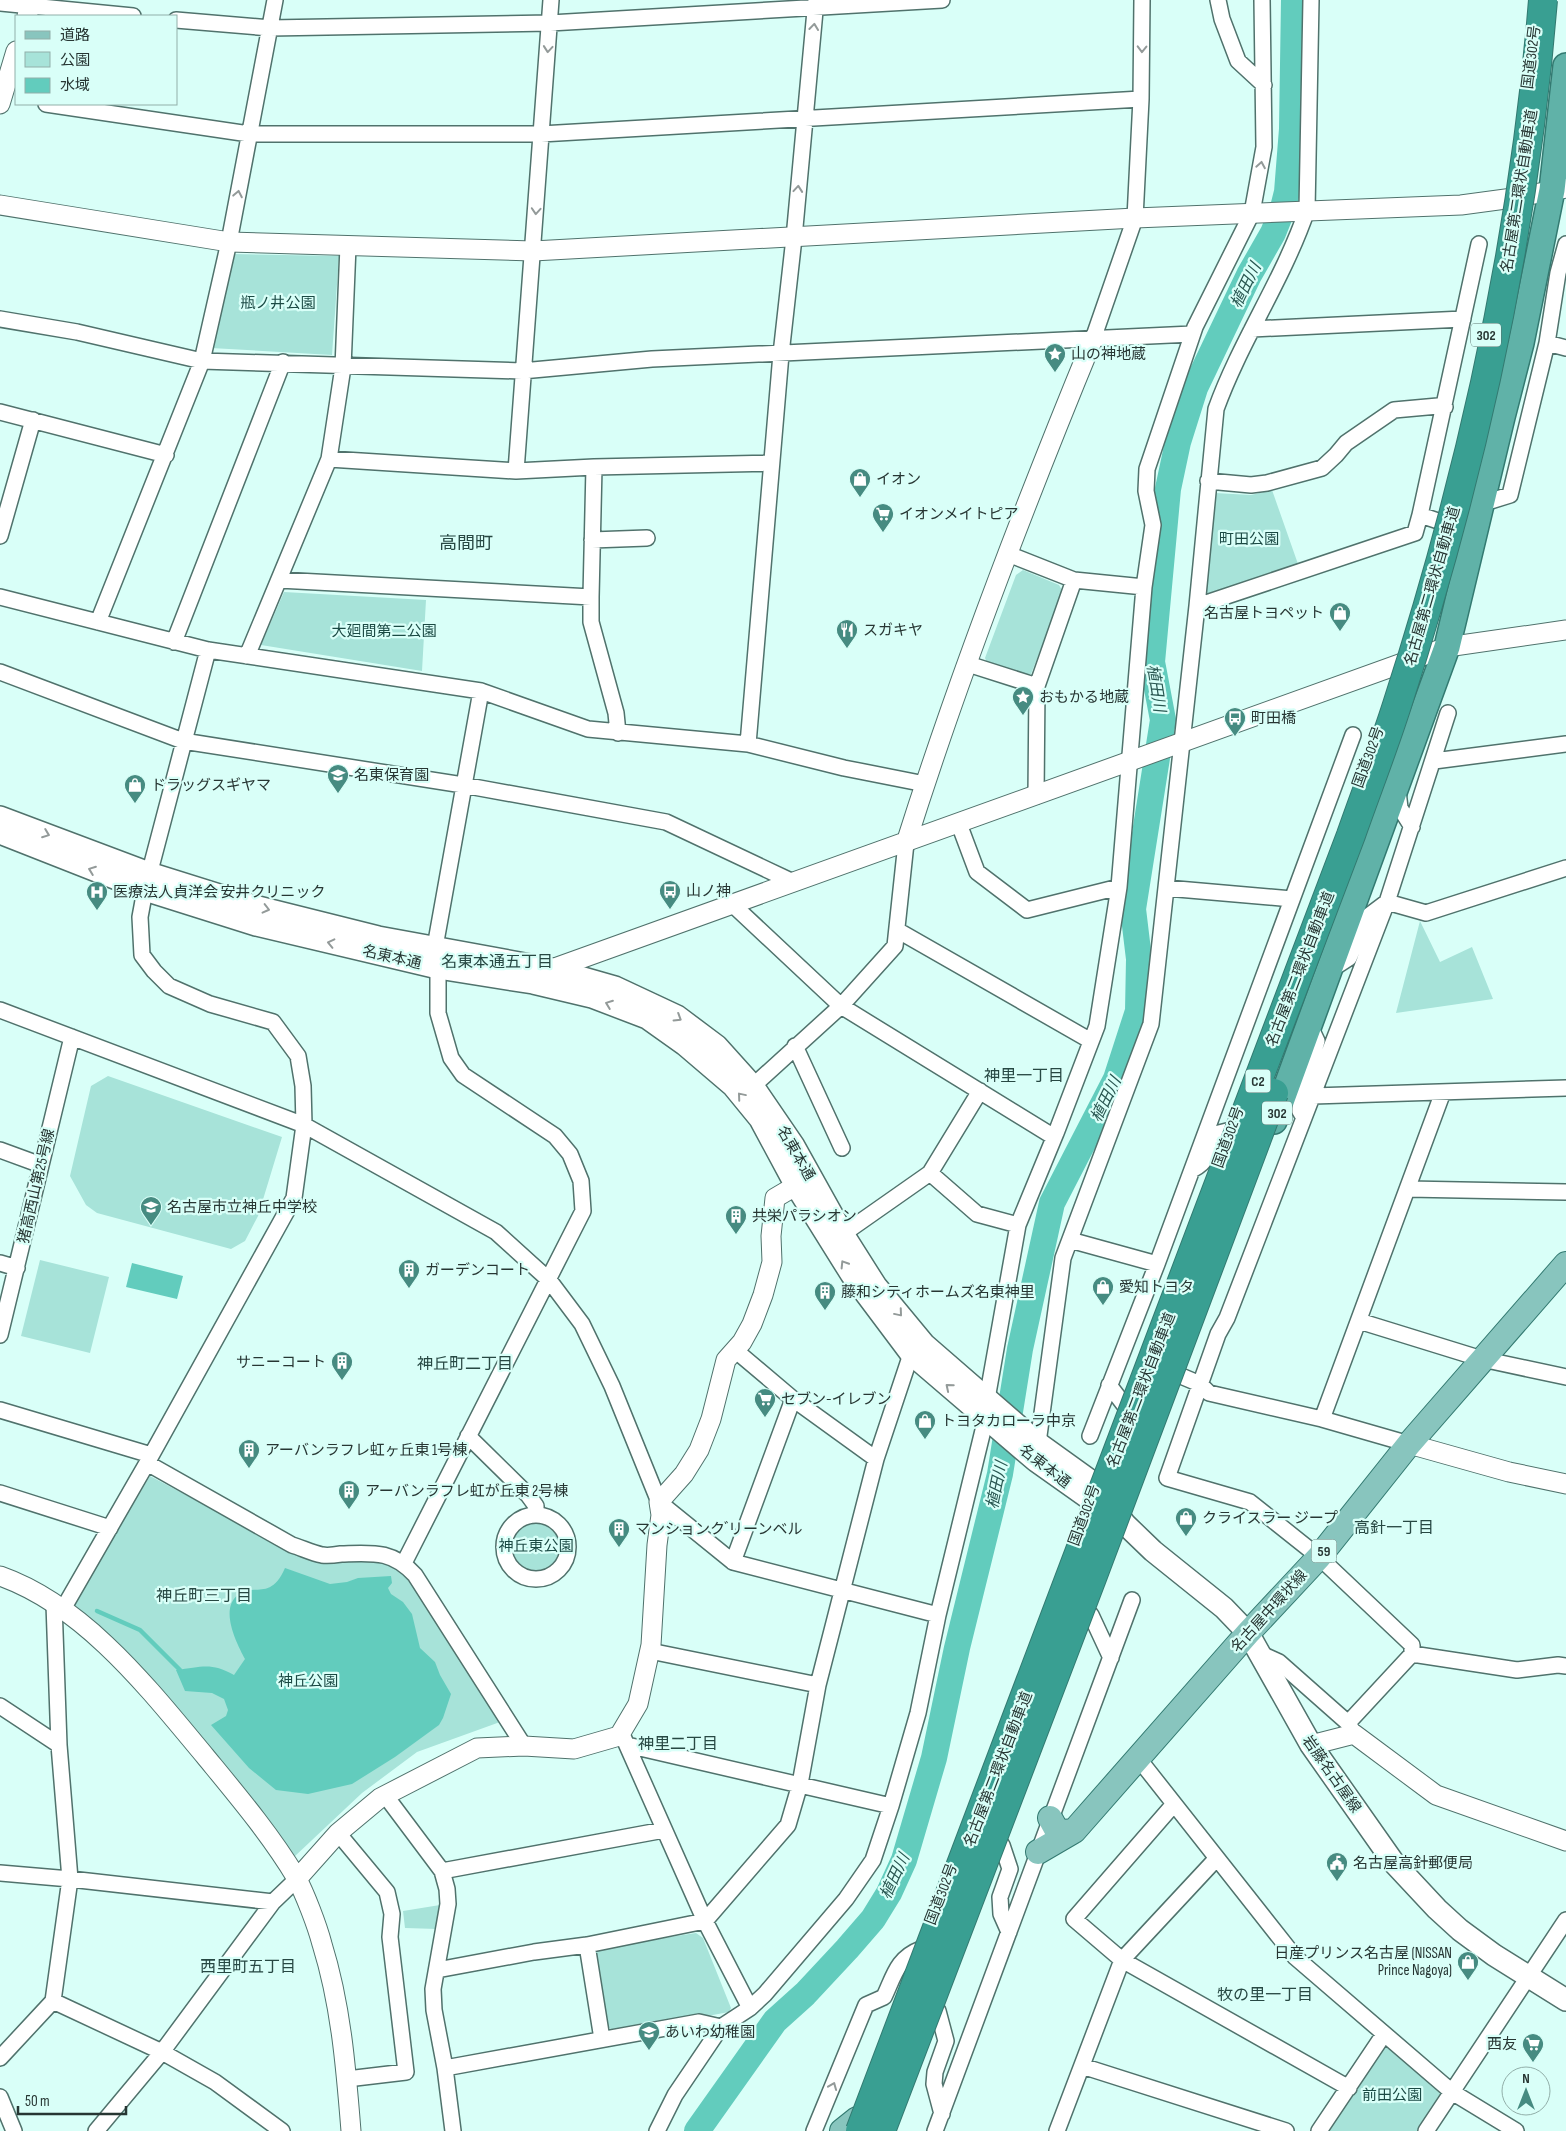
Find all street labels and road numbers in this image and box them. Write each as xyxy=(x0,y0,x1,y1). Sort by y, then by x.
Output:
street label: 国道302号 xyxy=(1518,24,1545,90)
street label: 名古屋第二環状自動車道 xyxy=(1497,108,1542,274)
road number: 302 xyxy=(1471,324,1501,346)
street label: 名古屋第二環状自動車道 xyxy=(1401,504,1464,668)
street label: 国道302号 xyxy=(1349,724,1388,791)
street label: 名古屋第二環状自動車道 xyxy=(1262,889,1339,1050)
street label: 名東本通 xyxy=(361,941,423,973)
road number: C2 xyxy=(1246,1070,1270,1092)
road number: 302 xyxy=(1262,1102,1292,1124)
street label: 国道302号 xyxy=(1209,1104,1248,1171)
street label: 名東本通 xyxy=(772,1123,819,1184)
street label: 猪高西山第25号線 xyxy=(14,1127,59,1245)
street label: 名古屋第二環状自動車道 xyxy=(1103,1310,1180,1471)
street label: 名東本通 xyxy=(1015,1440,1074,1492)
street label: 国道302号 xyxy=(1065,1482,1104,1549)
road number: 59 xyxy=(1312,1540,1336,1562)
street label: 名古屋中環状線 xyxy=(1227,1566,1312,1657)
street label: 名古屋第二環状自動車道 xyxy=(960,1689,1037,1850)
street label: 岩藤名古屋線 xyxy=(1298,1732,1365,1817)
street label: 国道302号 xyxy=(921,1861,962,1928)

